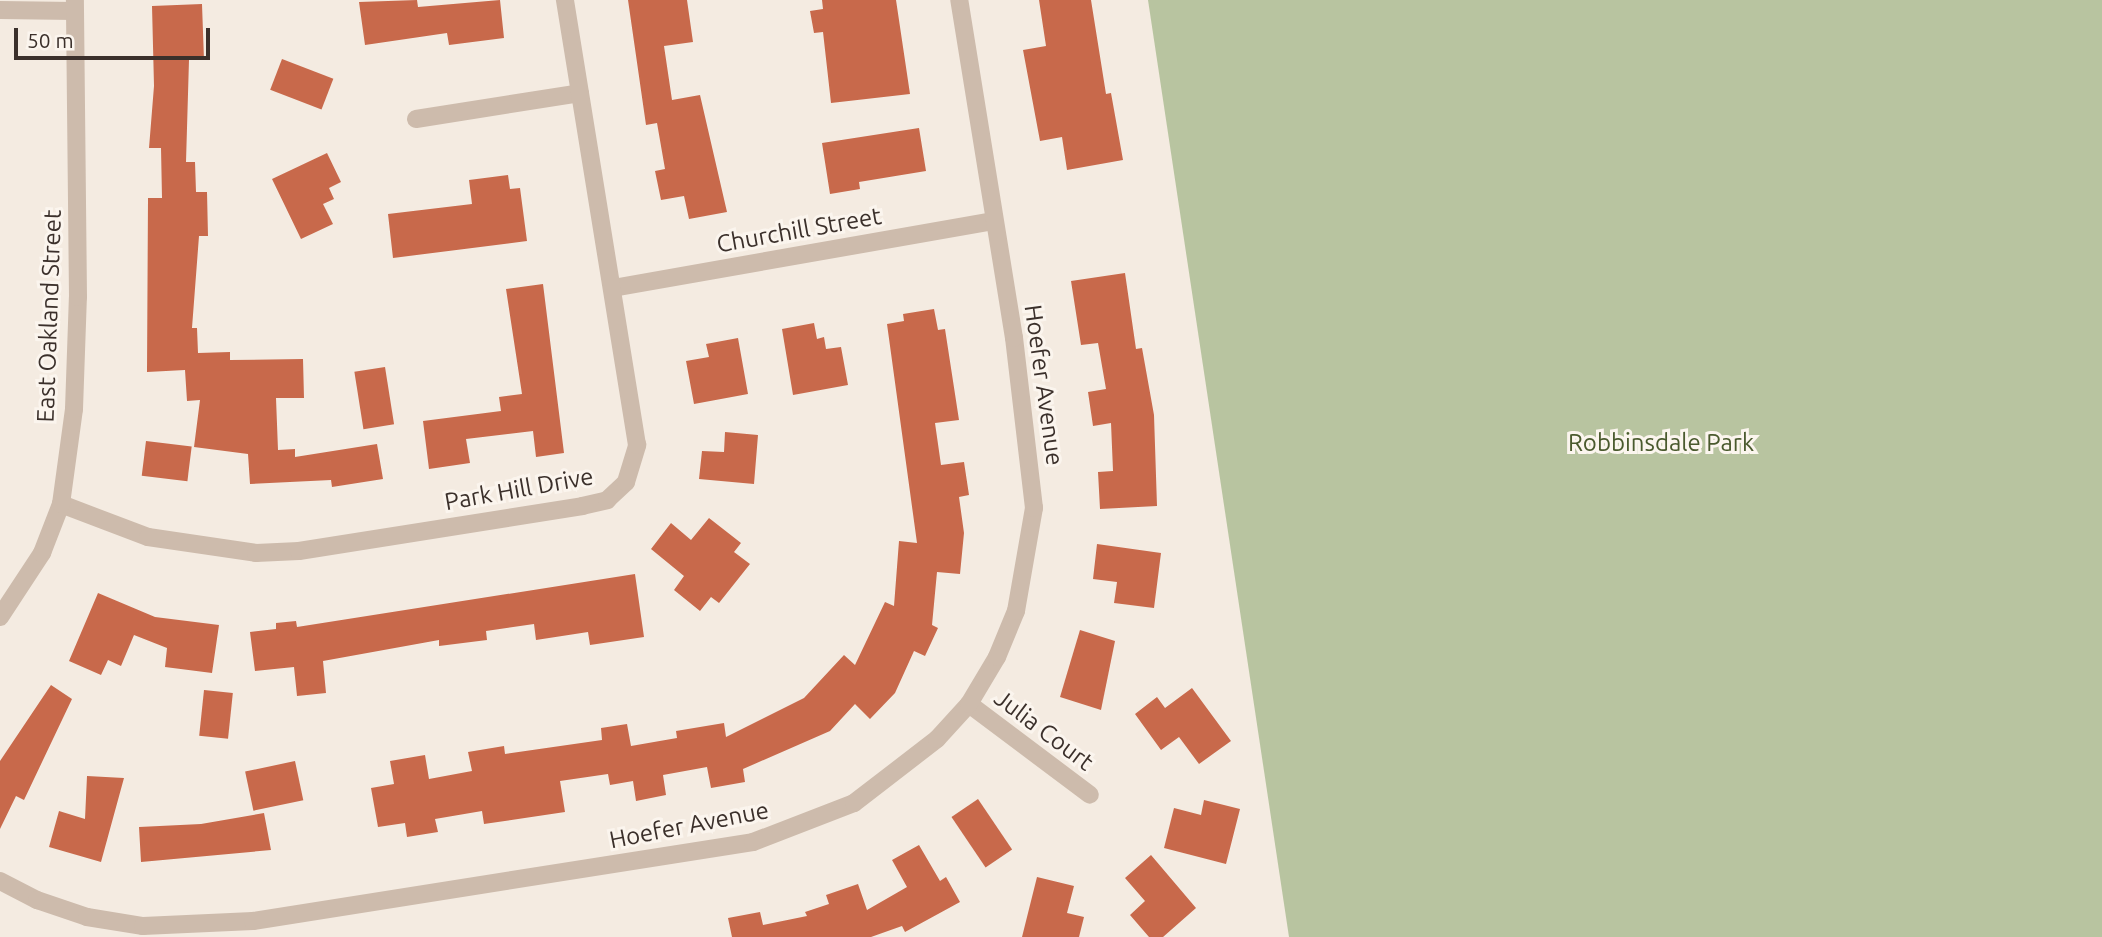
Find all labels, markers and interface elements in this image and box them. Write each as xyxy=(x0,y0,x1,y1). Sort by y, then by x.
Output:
scale bar xyxy=(18,14,214,58)
text: 50 m xyxy=(27,28,74,52)
street label: Churchill Street xyxy=(714,201,884,259)
street label: East Oakland Street xyxy=(31,209,67,423)
street label: Hoefer Avenue xyxy=(1018,303,1070,467)
park label: Robbinsdale Park xyxy=(1568,429,1754,457)
street label: Park Hill Drive xyxy=(442,462,596,516)
street label: Julia Court xyxy=(989,683,1099,777)
street label: Hoefer Avenue xyxy=(607,795,771,855)

